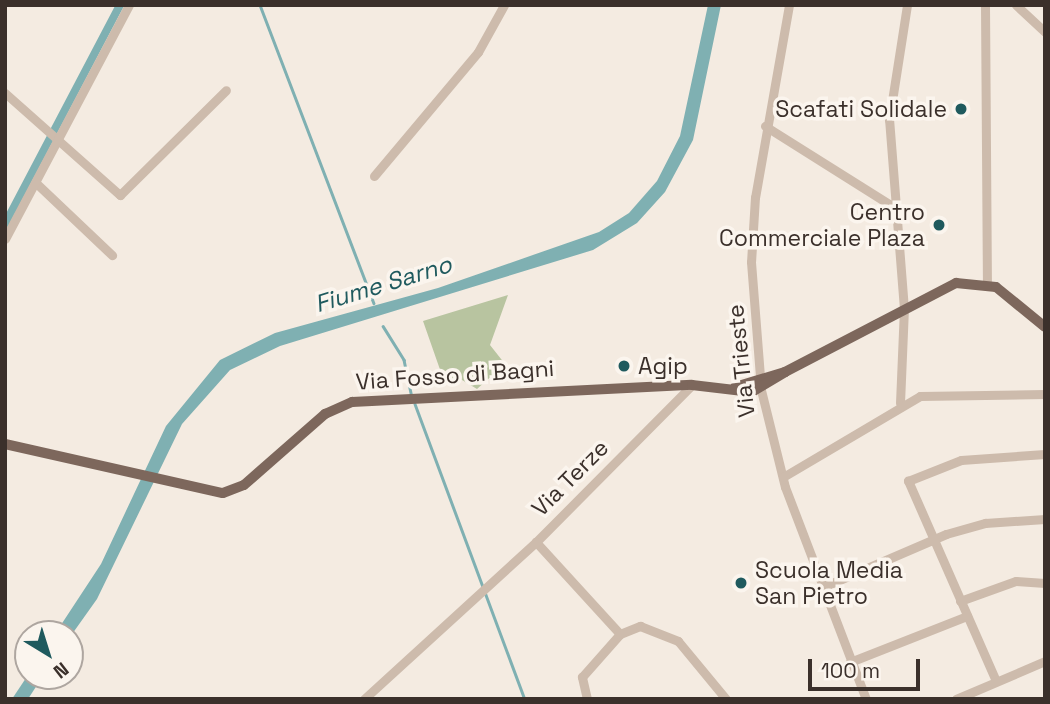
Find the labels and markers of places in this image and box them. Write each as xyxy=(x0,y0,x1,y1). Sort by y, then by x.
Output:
place label: Scafati Solidale xyxy=(775,95,947,123)
marker: Scafati Solidale xyxy=(953,101,969,117)
place label: Centro Commerciale Plaza xyxy=(719,198,925,252)
marker: Centro Commerciale Plaza xyxy=(931,217,947,233)
place label: Agip xyxy=(638,352,688,380)
marker: Agip xyxy=(616,358,632,374)
place label: Scuola Media San Pietro xyxy=(755,556,903,610)
marker: Scuola Media San Pietro xyxy=(733,575,749,591)

